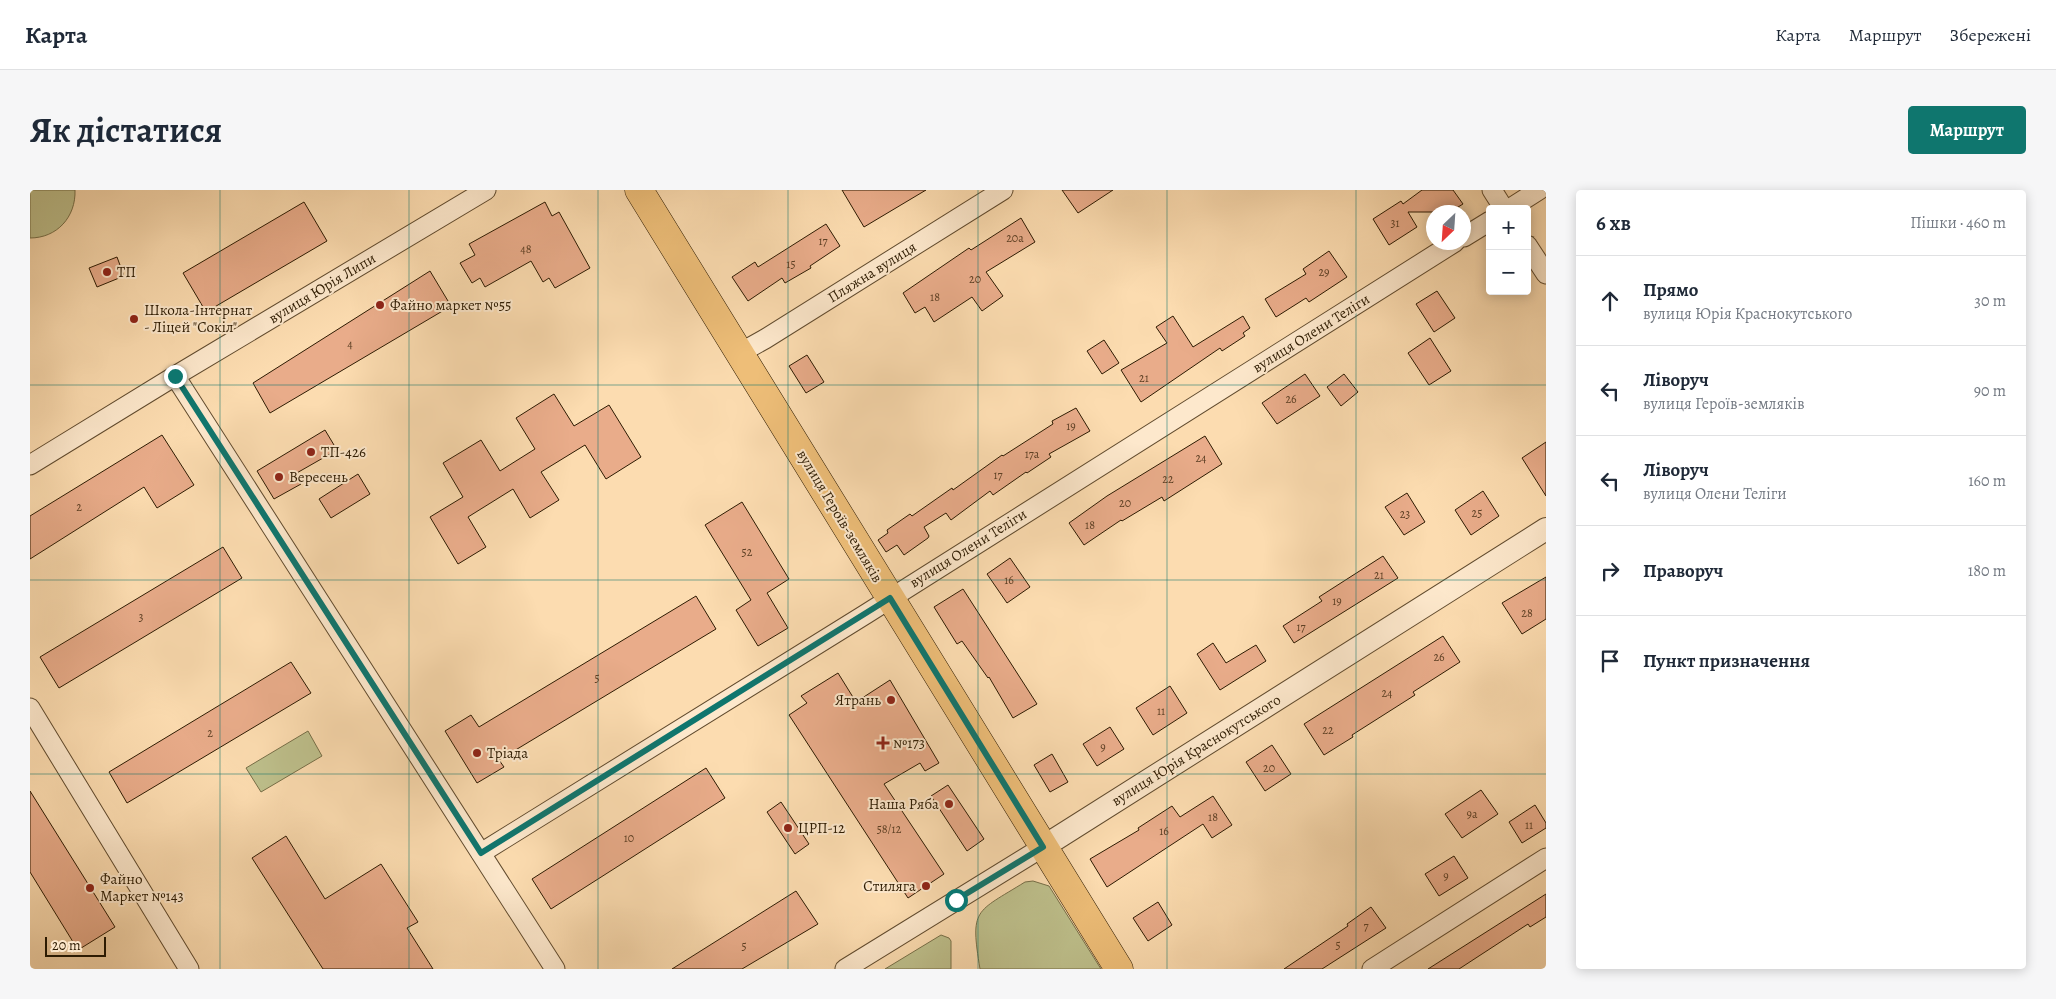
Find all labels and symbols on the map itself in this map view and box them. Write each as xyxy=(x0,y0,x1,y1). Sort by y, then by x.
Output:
north arrow xyxy=(1426,205,1471,250)
house number: 31 xyxy=(1390,215,1400,231)
house number: 20а xyxy=(1006,230,1024,246)
house number: 17 xyxy=(818,233,829,249)
street label: Пляжна вулиця xyxy=(824,237,920,307)
house number: 48 xyxy=(520,241,532,257)
street label: вулиця Юрія Липи xyxy=(265,248,380,328)
house number: 15 xyxy=(786,256,796,272)
place label: ТП xyxy=(117,262,136,282)
house number: 29 xyxy=(1318,264,1330,280)
marker: ТП xyxy=(101,266,113,278)
house number: 20 xyxy=(969,271,981,287)
house number: 18 xyxy=(930,289,940,305)
street label: вулиця Олени Теліги xyxy=(1249,289,1374,377)
place label: Файно маркет №55 xyxy=(390,295,512,315)
marker: Файно маркет №55 xyxy=(374,299,386,311)
place label: Школа-Інтернат - Ліцей "Сокіл" xyxy=(144,300,253,337)
marker: Школа-Інтернат - Ліцей "Сокіл" xyxy=(128,313,140,325)
house number: 4 xyxy=(347,336,353,352)
route end xyxy=(164,365,187,388)
house number: 21 xyxy=(1139,370,1149,386)
house number: 26 xyxy=(1285,391,1297,407)
house number: 19 xyxy=(1066,418,1076,434)
place label: ТП-426 xyxy=(321,442,366,462)
marker: ТП-426 xyxy=(305,446,317,458)
street label: вулиця Героїв-земляків xyxy=(792,446,888,586)
house number: 17а xyxy=(1025,446,1040,462)
house number: 24 xyxy=(1195,450,1207,466)
place label: Вересень xyxy=(289,467,348,487)
house number: 17 xyxy=(993,467,1004,483)
marker: Вересень xyxy=(273,471,285,483)
house number: 22 xyxy=(1162,471,1174,487)
house number: 20 xyxy=(1119,495,1131,511)
house number: 2 xyxy=(76,499,82,515)
street label: вулиця Олени Теліги xyxy=(906,504,1031,592)
house number: 25 xyxy=(1472,505,1482,521)
house number: 23 xyxy=(1400,506,1410,522)
house number: 18 xyxy=(1085,517,1095,533)
house number: 52 xyxy=(742,544,753,560)
house number: 21 xyxy=(1374,567,1384,583)
house number: 16 xyxy=(1004,572,1014,588)
house number: 19 xyxy=(1332,593,1342,609)
house number: 28 xyxy=(1521,605,1533,621)
house number: 3 xyxy=(139,609,144,625)
house number: 17 xyxy=(1296,619,1307,635)
house number: 26 xyxy=(1433,649,1445,665)
house number: 5 xyxy=(594,670,600,686)
house number: 24 xyxy=(1381,685,1393,701)
place label: Ятрань xyxy=(835,690,881,710)
street label: вулиця Юрія Краснокутського xyxy=(1108,690,1284,810)
marker: Ятрань xyxy=(885,694,897,706)
house number: 11 xyxy=(1157,703,1165,719)
house number: 22 xyxy=(1322,722,1334,738)
house number: 2 xyxy=(207,725,213,741)
place label: №173 xyxy=(893,733,925,753)
marker: №173 xyxy=(877,737,889,749)
house number: 9 xyxy=(1100,739,1106,755)
place label: Тріада xyxy=(487,743,528,763)
marker: Тріада xyxy=(471,747,483,759)
house number: 20 xyxy=(1263,760,1275,776)
place label: Наша Ряба xyxy=(869,794,939,814)
marker: Наша Ряба xyxy=(943,798,955,810)
house number: 9а xyxy=(1467,806,1478,822)
house number: 18 xyxy=(1208,809,1218,825)
house number: 11 xyxy=(1525,817,1533,833)
place label: ЦРП-12 xyxy=(798,818,845,838)
house number: 58/12 xyxy=(877,821,902,837)
marker: ЦРП-12 xyxy=(782,822,794,834)
house number: 16 xyxy=(1159,823,1169,839)
house number: 10 xyxy=(624,830,634,846)
house number: 9 xyxy=(1443,868,1449,884)
place label: Файно Маркет №143 xyxy=(100,869,184,906)
place label: Стиляга xyxy=(863,876,916,896)
marker: Стиляга xyxy=(920,880,932,892)
marker: Файно Маркет №143 xyxy=(84,882,96,894)
route start xyxy=(945,889,968,912)
house number: 7 xyxy=(1363,918,1369,934)
scale bar xyxy=(45,934,106,957)
house number: 5 xyxy=(1335,937,1341,953)
house number: 5 xyxy=(741,938,747,954)

